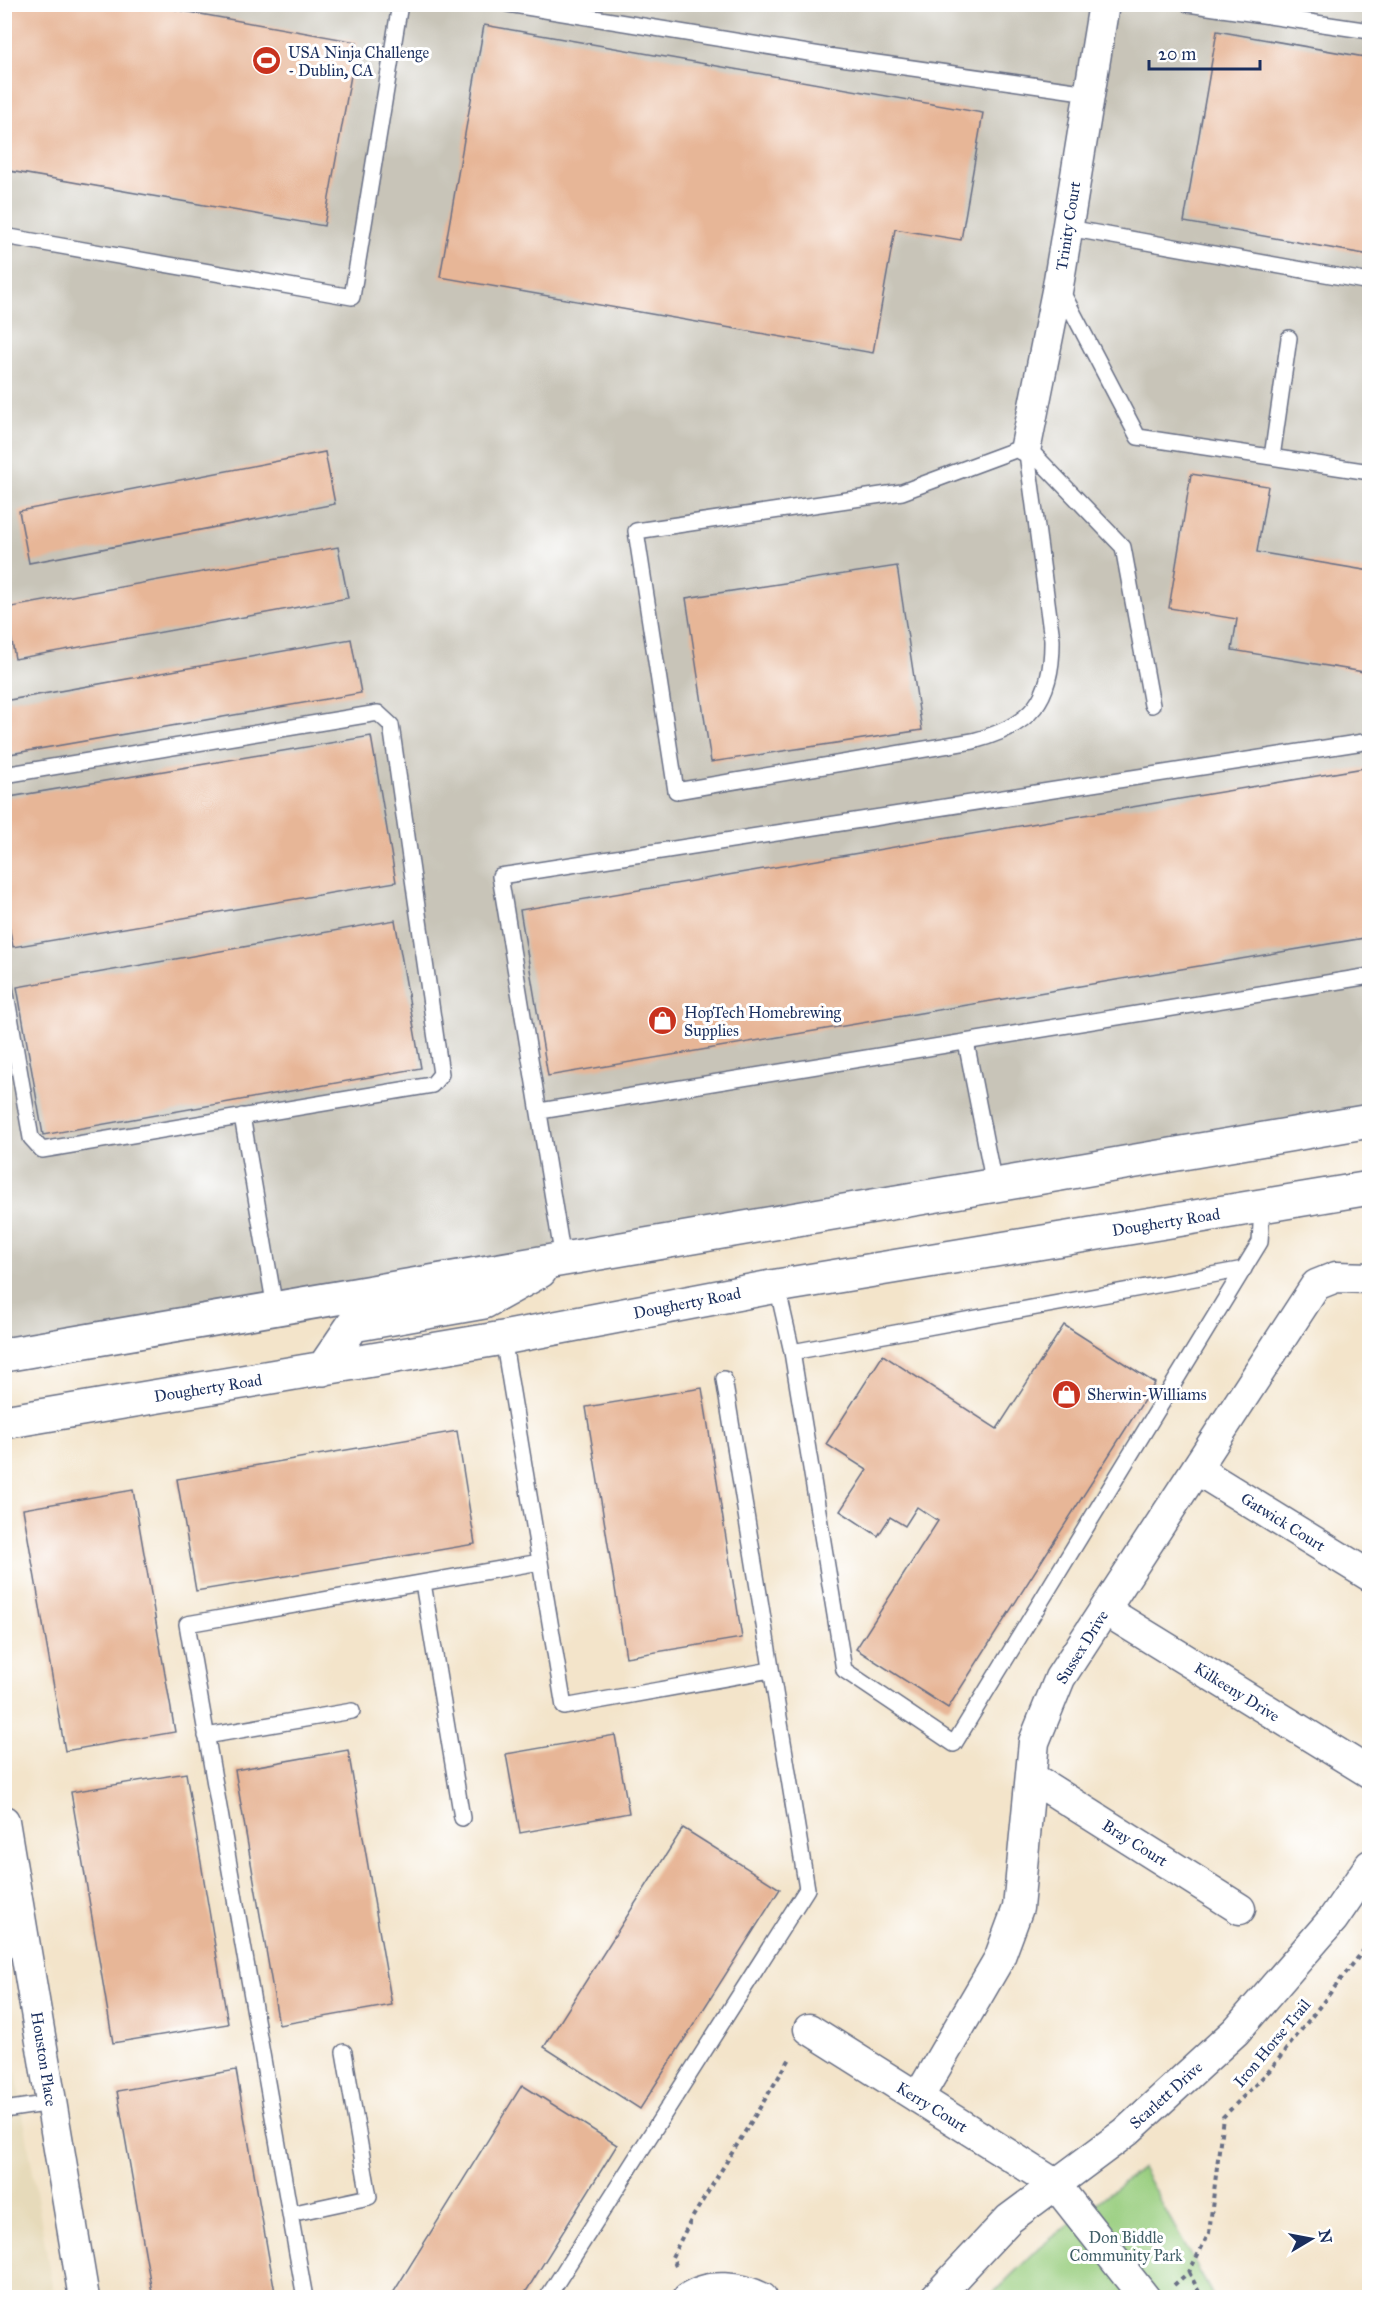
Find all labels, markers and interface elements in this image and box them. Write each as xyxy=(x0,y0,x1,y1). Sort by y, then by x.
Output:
scale bar xyxy=(1149,33,1260,71)
place label: USA Ninja Challenge - Dublin, CA xyxy=(288,43,430,80)
text: 20 m xyxy=(1158,43,1196,65)
sports icon: USA Ninja Challenge - Dublin, CA xyxy=(251,45,283,77)
street label: Trinity Court xyxy=(1052,180,1084,272)
place label: HopTech Homebrewing Supplies xyxy=(684,1003,842,1040)
shop icon: HopTech Homebrewing Supplies xyxy=(647,1005,679,1037)
street label: Dougherty Road xyxy=(1111,1204,1221,1241)
street label: Dougherty Road xyxy=(632,1283,743,1324)
street label: Dougherty Road xyxy=(153,1370,263,1407)
shop icon: Sherwin-Williams xyxy=(1050,1378,1082,1410)
place label: Sherwin-Williams xyxy=(1087,1385,1207,1404)
street label: Gatwick Court xyxy=(1237,1489,1329,1556)
street label: Sussex Drive xyxy=(1052,1606,1112,1687)
street label: Kilkeeny Drive xyxy=(1191,1658,1283,1726)
street label: Bray Court xyxy=(1099,1816,1171,1871)
street label: Iron Horse Trail xyxy=(1230,1995,1315,2091)
street label: Houston Place xyxy=(27,2010,61,2108)
street label: Scarlett Drive xyxy=(1126,2057,1207,2133)
street label: Kerry Court xyxy=(893,2078,971,2136)
north arrow xyxy=(1281,2209,1341,2269)
park label: Don Biddle Community Park xyxy=(1070,2228,1183,2265)
text: N xyxy=(1315,2228,1336,2245)

